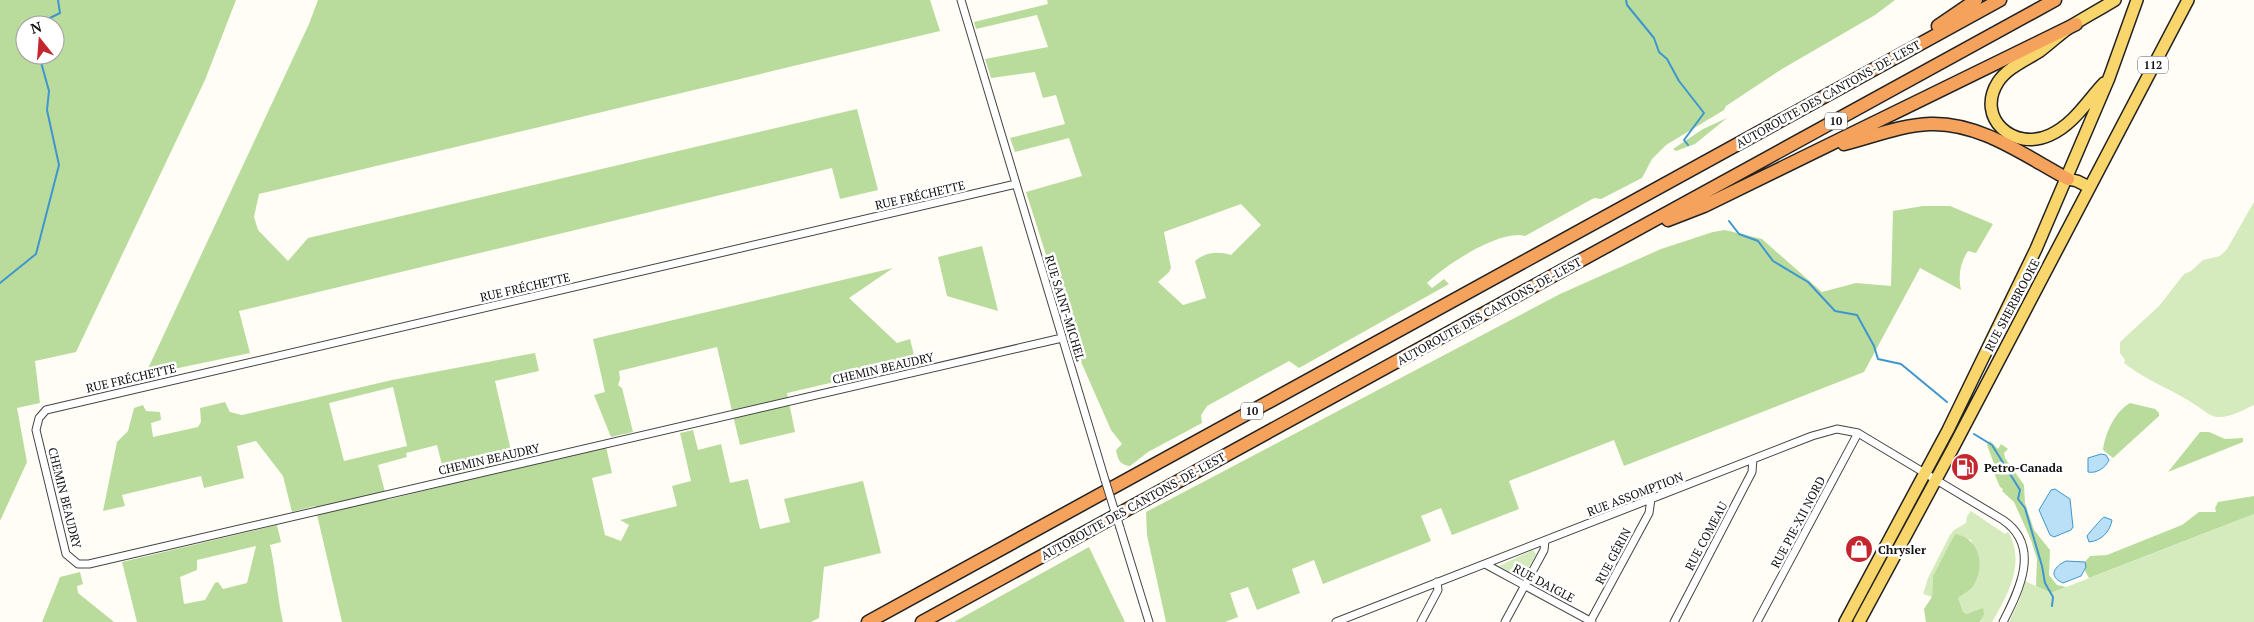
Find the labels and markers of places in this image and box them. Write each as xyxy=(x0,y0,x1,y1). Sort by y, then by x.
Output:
fuel station icon: Petro-Canada xyxy=(1950,452,1980,482)
place label: Petro-Canada xyxy=(1984,460,2063,475)
shop icon: Chrysler xyxy=(1844,534,1874,564)
place label: Chrysler xyxy=(1878,542,1927,557)

